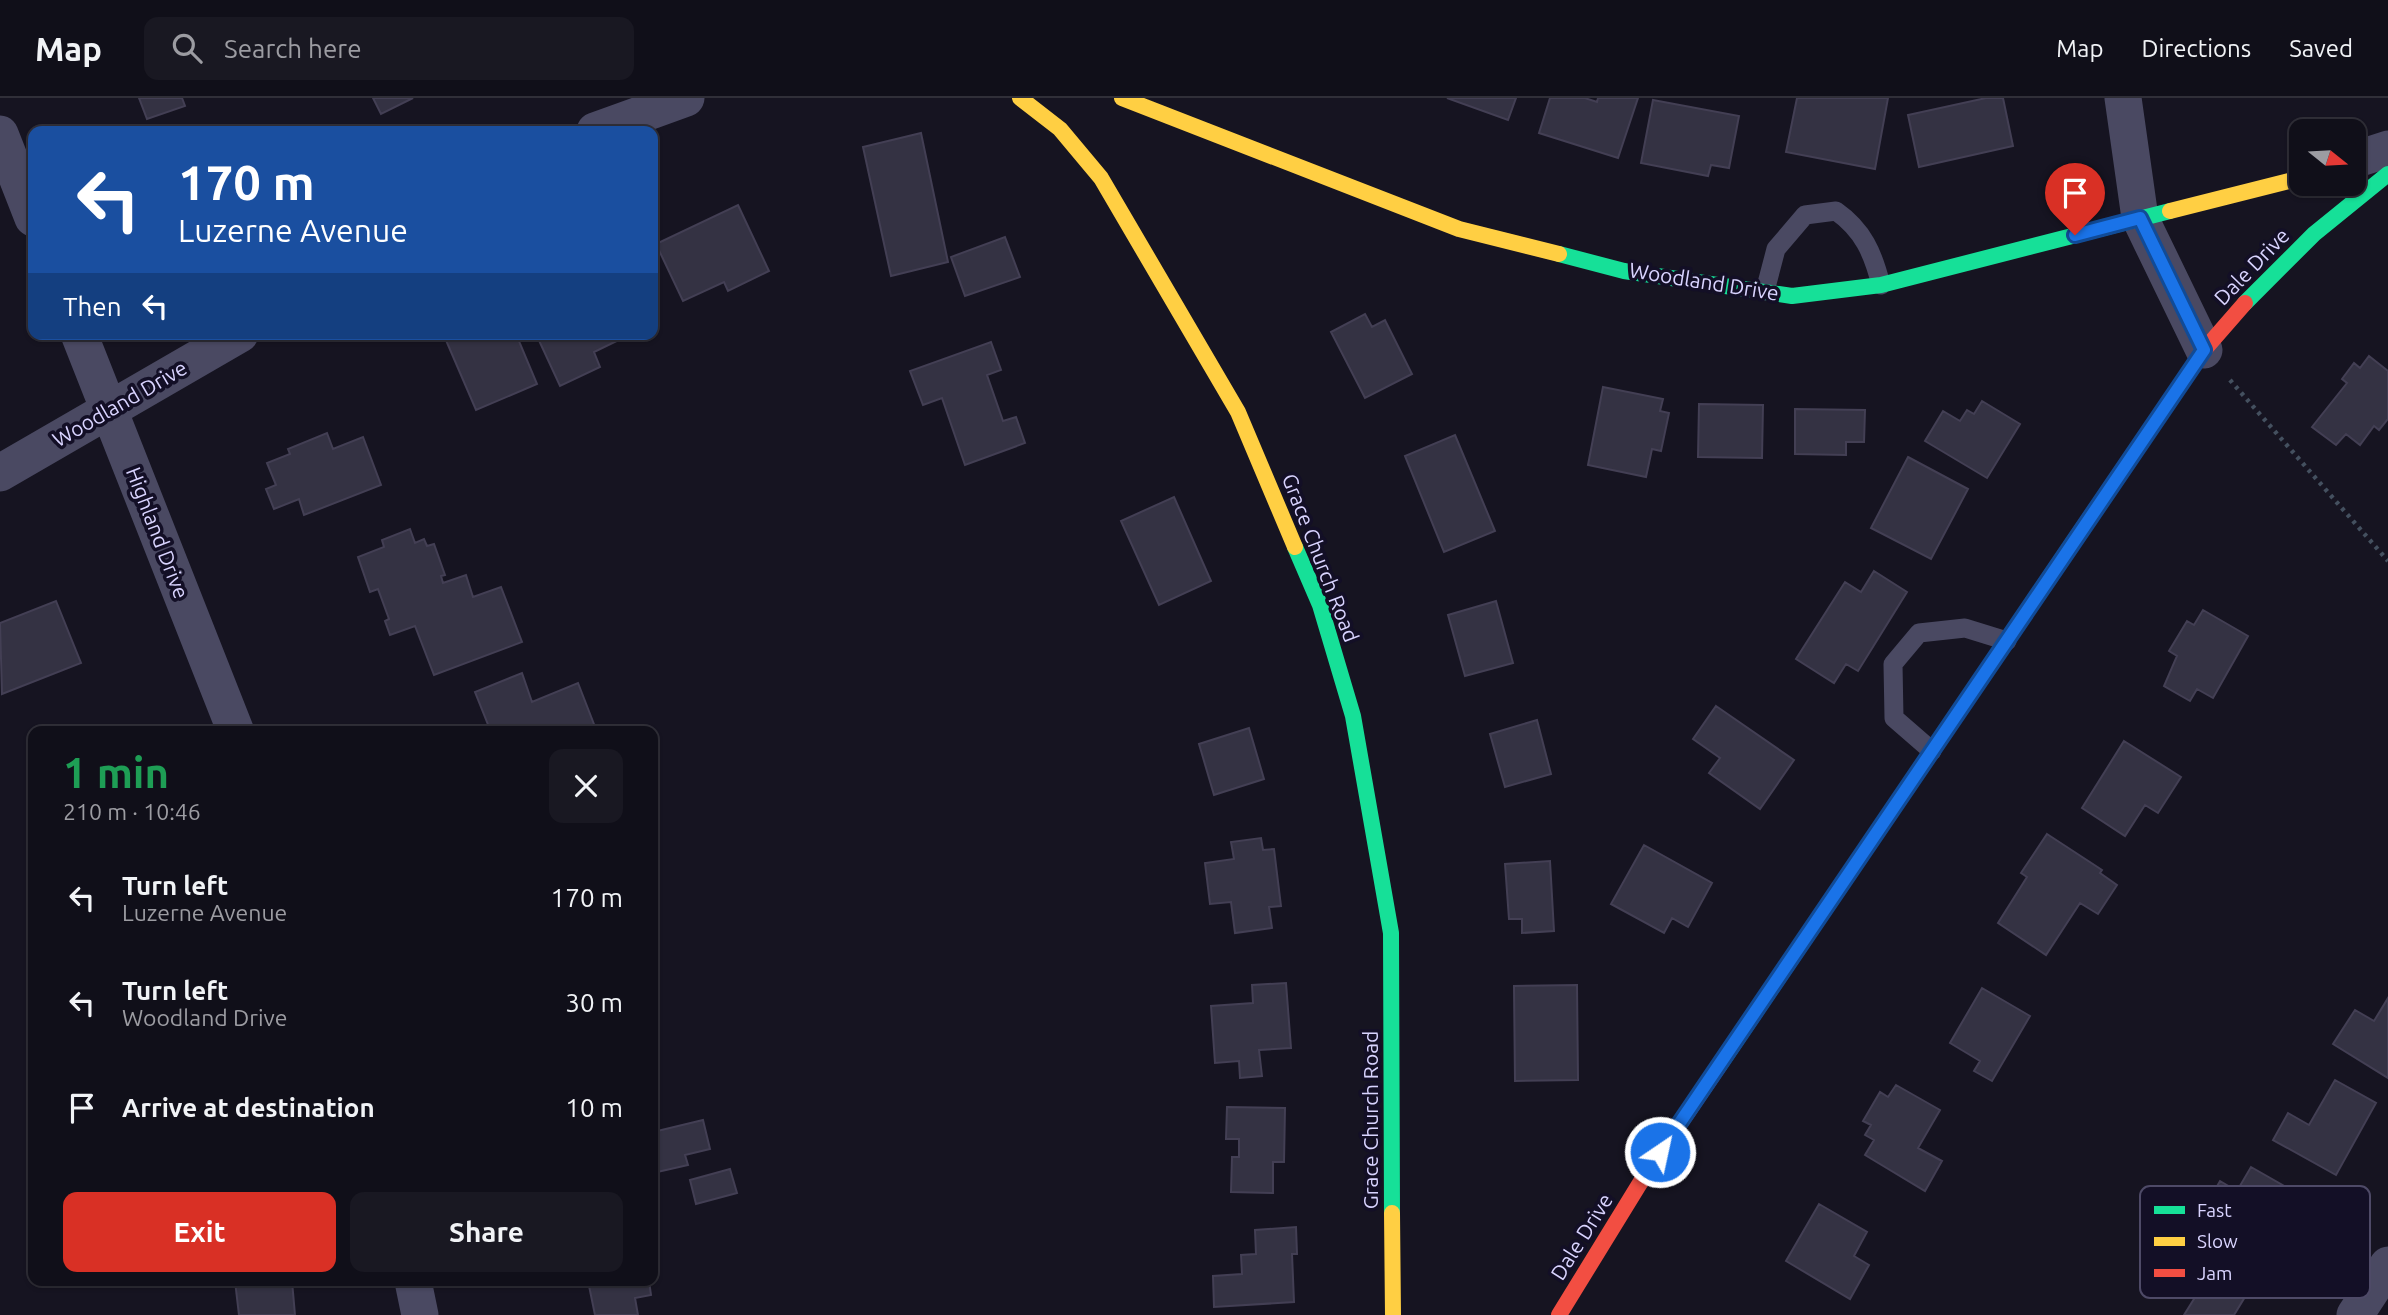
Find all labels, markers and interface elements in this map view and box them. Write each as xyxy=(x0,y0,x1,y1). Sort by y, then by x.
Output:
search box xyxy=(144,17,634,80)
icon: search xyxy=(168,29,206,67)
text: Map xyxy=(35,30,102,67)
text: Search here xyxy=(224,34,362,63)
text: Map xyxy=(2056,35,2103,62)
text: Directions xyxy=(2141,35,2251,62)
text: Saved xyxy=(2289,35,2353,62)
north arrow xyxy=(2289,119,2366,196)
map controls xyxy=(2289,119,2366,196)
icon: left xyxy=(63,154,154,245)
text: 170 m xyxy=(178,154,315,209)
pin xyxy=(2045,163,2105,235)
icon: arrive xyxy=(2056,174,2094,212)
text: Luzerne Avenue xyxy=(178,212,408,248)
street label: Dale Drive xyxy=(2209,223,2294,310)
street label: Woodland Drive xyxy=(1628,257,1781,305)
icon: left xyxy=(136,287,174,325)
text: Then xyxy=(63,292,122,321)
street label: Woodland Drive xyxy=(48,355,191,451)
street label: Highland Drive xyxy=(122,464,194,602)
street label: Grace Church Road xyxy=(1278,470,1364,645)
text: 1 min xyxy=(63,749,169,796)
button: close xyxy=(549,749,623,823)
text: 210 m · 10:46 xyxy=(63,799,201,824)
text: Turn left xyxy=(122,871,228,900)
icon: left xyxy=(63,879,101,917)
text: 170 m xyxy=(551,883,623,912)
text: Luzerne Avenue xyxy=(122,900,287,925)
text: Turn left xyxy=(122,976,228,1005)
icon: left xyxy=(63,984,101,1022)
text: 30 m xyxy=(565,988,623,1017)
text: Woodland Drive xyxy=(122,1005,287,1030)
street label: Grace Church Road xyxy=(1358,1031,1382,1209)
icon: arrive xyxy=(63,1089,101,1127)
text: Arrive at destination xyxy=(122,1093,375,1122)
text: 10 m xyxy=(565,1093,623,1122)
position arrow xyxy=(1623,1115,1697,1189)
legend xyxy=(2140,1186,2370,1298)
street label: Dale Drive xyxy=(1545,1189,1617,1284)
button: Exit xyxy=(63,1192,336,1272)
button: Share xyxy=(350,1192,623,1272)
text: Fast xyxy=(2197,1199,2232,1221)
text: Slow xyxy=(2197,1230,2238,1252)
text: Jam xyxy=(2197,1262,2233,1284)

